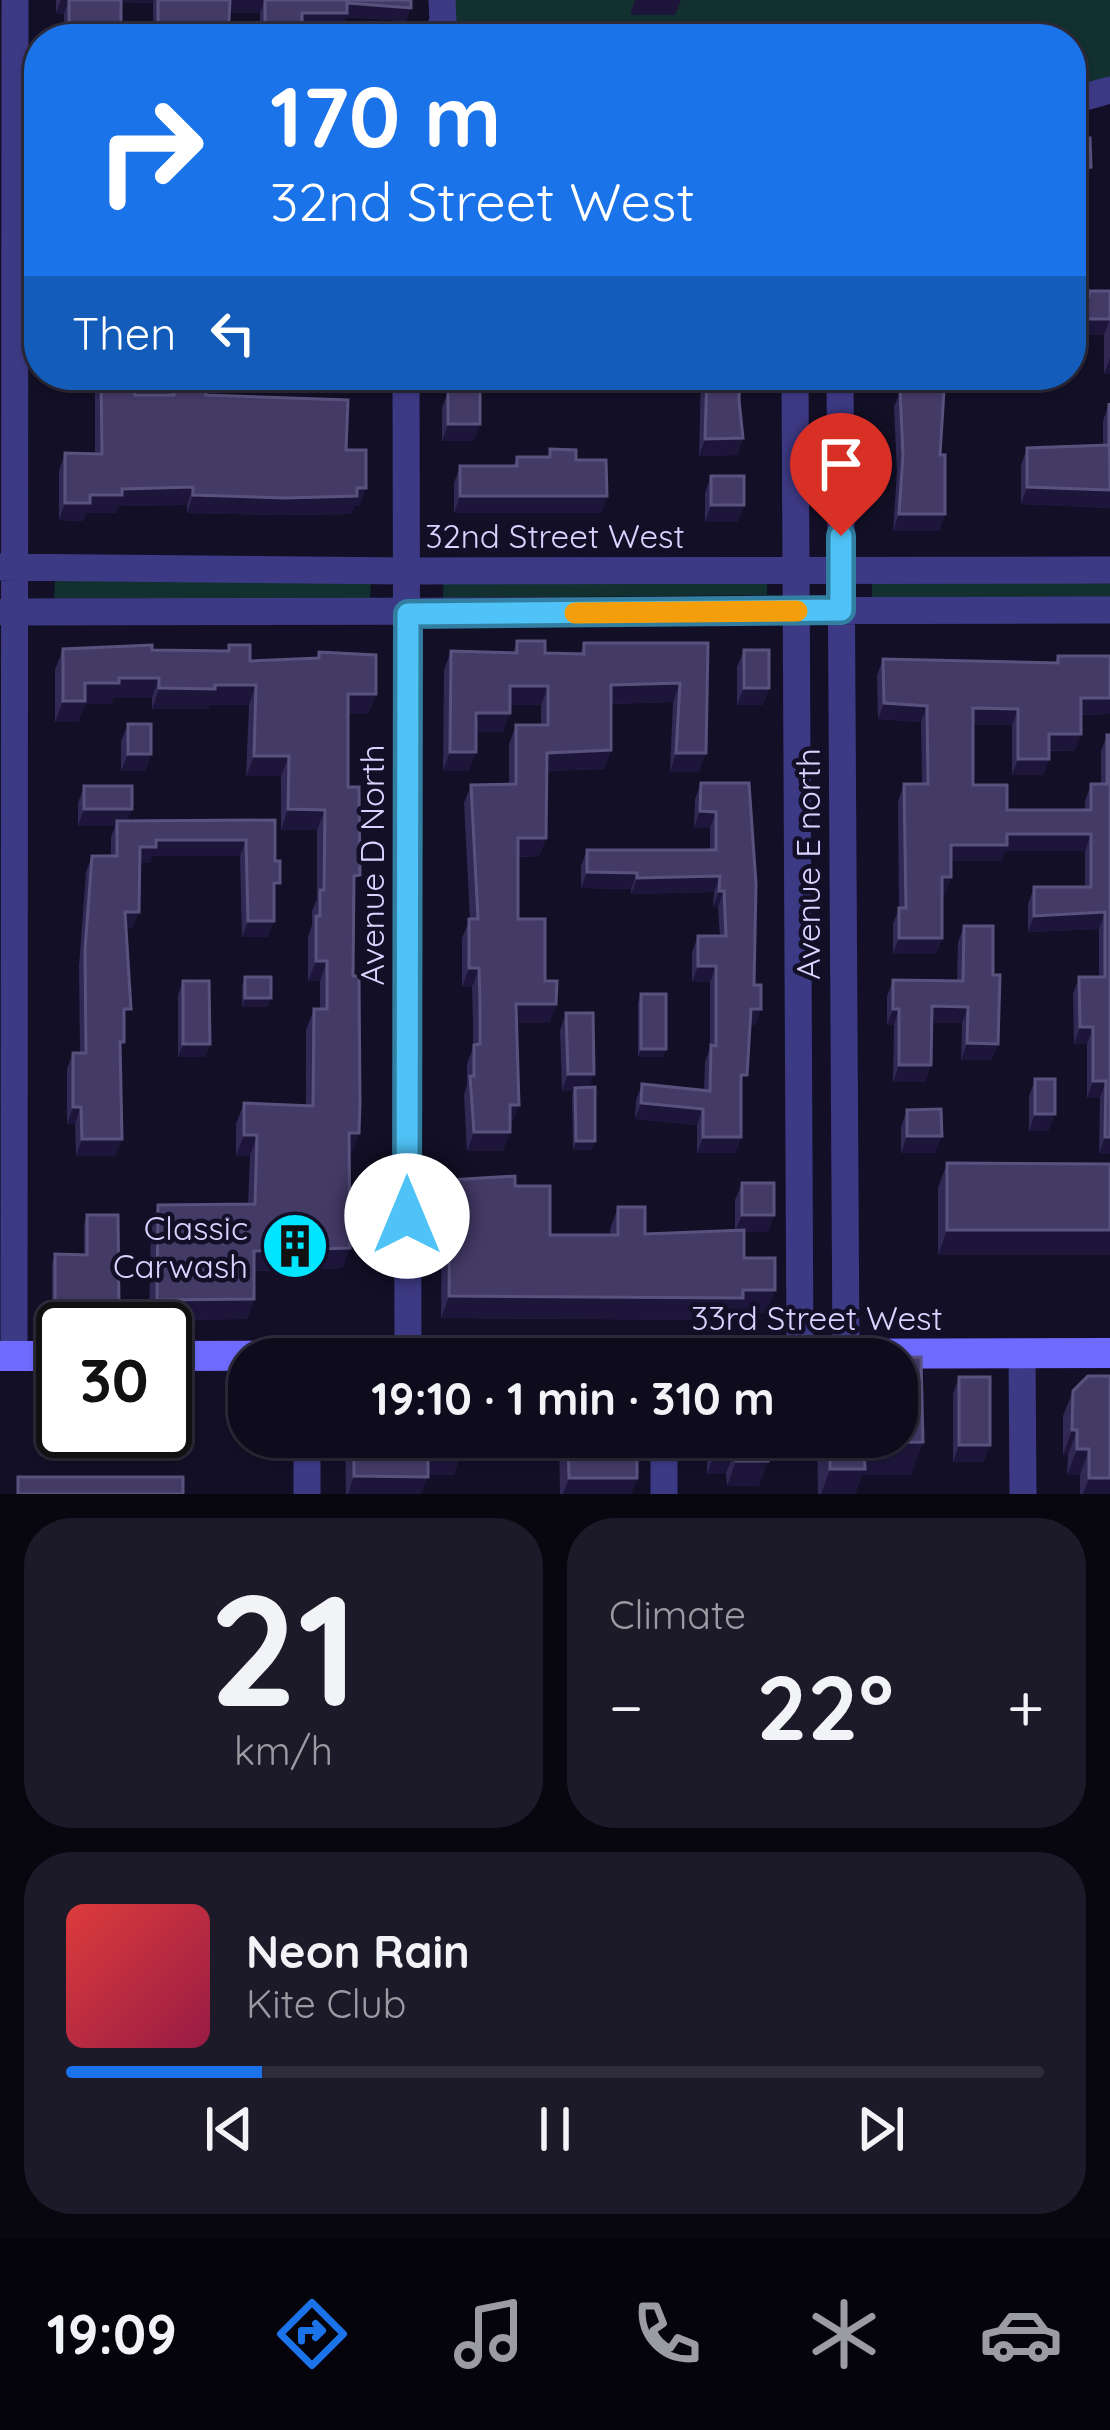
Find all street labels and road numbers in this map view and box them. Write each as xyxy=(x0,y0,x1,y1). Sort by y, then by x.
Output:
street label: 32nd Street West xyxy=(425,515,685,556)
street label: Avenue D North xyxy=(351,744,392,986)
street label: Avenue E north xyxy=(787,748,828,980)
street label: 33rd Street West xyxy=(691,1297,943,1338)

